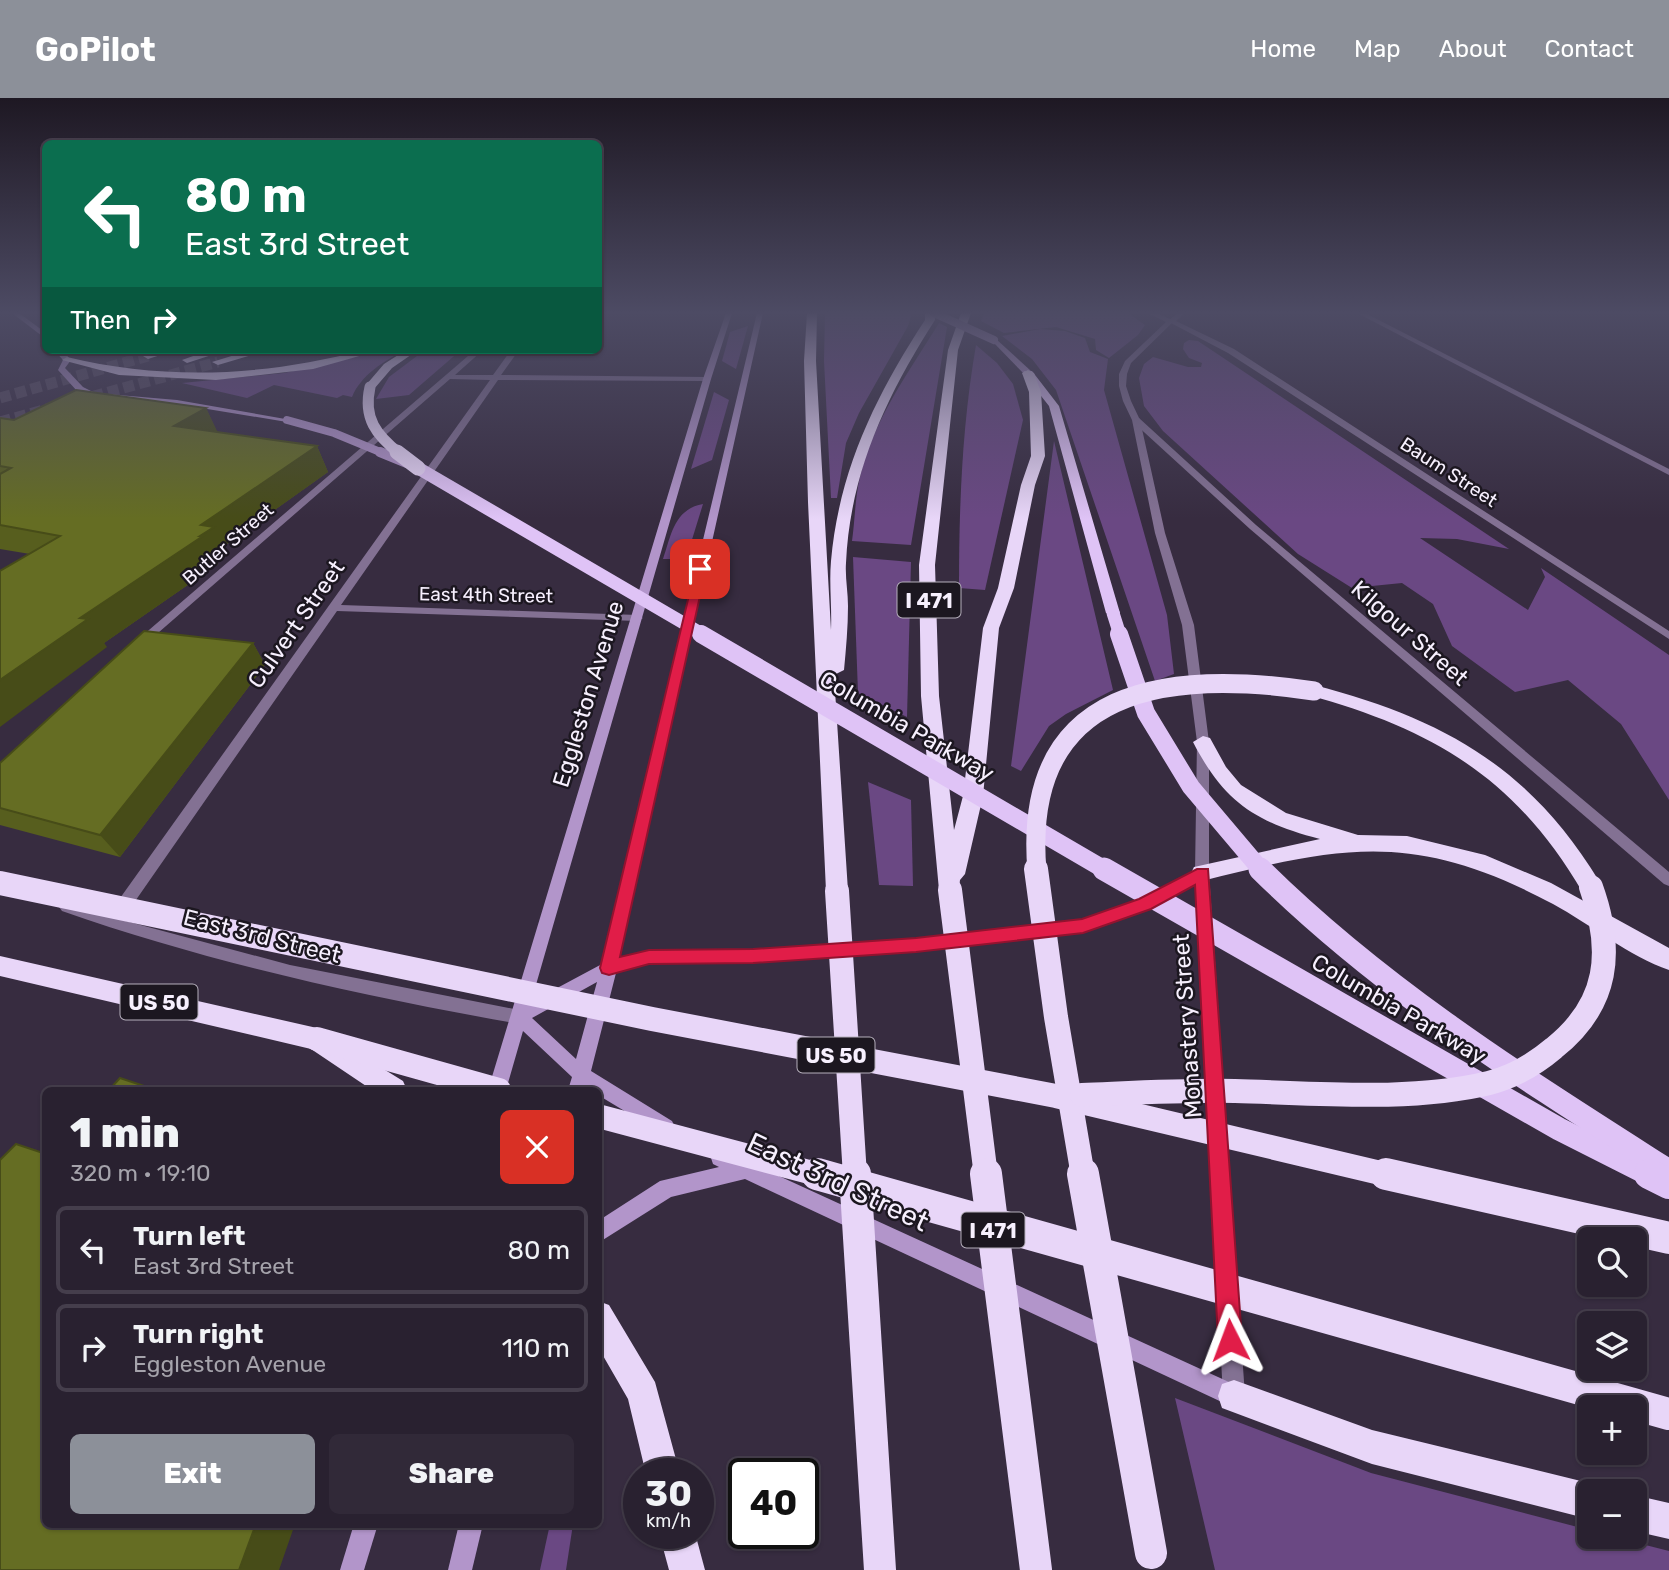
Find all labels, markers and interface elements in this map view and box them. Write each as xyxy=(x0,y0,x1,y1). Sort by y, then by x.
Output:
text: GoPilot xyxy=(35,30,156,69)
text: Home xyxy=(1250,35,1316,63)
text: Map xyxy=(1354,35,1401,63)
text: About xyxy=(1439,35,1507,63)
text: Contact xyxy=(1545,35,1634,63)
text: 80 m xyxy=(185,166,307,224)
icon: left xyxy=(70,168,161,259)
text: East 3rd Street xyxy=(185,225,409,263)
icon: right xyxy=(145,301,183,339)
text: Then xyxy=(70,305,131,336)
street label: Baum Street xyxy=(1396,432,1502,512)
street label: Butler Street xyxy=(178,498,279,590)
pin xyxy=(670,539,730,599)
icon: arrive xyxy=(681,550,719,588)
street label: Culvert Street xyxy=(242,555,350,693)
street label: Kilgour Street xyxy=(1346,575,1474,691)
street label: East 4th Street xyxy=(419,582,554,608)
road number: I 471 xyxy=(898,582,960,618)
street label: Eggleston Avenue xyxy=(546,598,630,790)
street label: Columbia Parkway xyxy=(815,665,1000,788)
street label: East 3rd Street xyxy=(180,903,344,969)
street label: Monastery Street xyxy=(1167,933,1207,1119)
street label: Columbia Parkway xyxy=(1307,948,1492,1071)
road number: US 50 xyxy=(120,984,198,1020)
road number: US 50 xyxy=(798,1038,874,1072)
text: 1 min xyxy=(70,1108,180,1158)
button: close xyxy=(500,1110,574,1184)
street label: East 3rd Street xyxy=(742,1126,934,1238)
text: 320 m · 19:10 xyxy=(70,1159,211,1187)
road number: I 471 xyxy=(962,1212,1024,1248)
text: Turn left xyxy=(133,1221,245,1252)
map controls xyxy=(1577,1227,1647,1549)
button: search xyxy=(1577,1227,1647,1297)
icon: left xyxy=(74,1231,112,1269)
text: 80 m xyxy=(507,1235,570,1266)
text: East 3rd Street xyxy=(133,1252,294,1280)
position arrow xyxy=(1193,1303,1267,1377)
button: layers xyxy=(1577,1311,1647,1381)
text: Turn right xyxy=(133,1319,263,1350)
icon: right xyxy=(74,1329,112,1367)
text: 110 m xyxy=(502,1333,570,1364)
text: Eggleston Avenue xyxy=(133,1350,326,1378)
button: + xyxy=(1577,1395,1647,1465)
button: Exit xyxy=(70,1434,315,1514)
button: Share xyxy=(329,1434,574,1514)
speed limit sign: 40 xyxy=(728,1458,819,1549)
text: 30 xyxy=(645,1473,692,1515)
button: − xyxy=(1577,1479,1647,1549)
text: km/h xyxy=(646,1510,691,1532)

